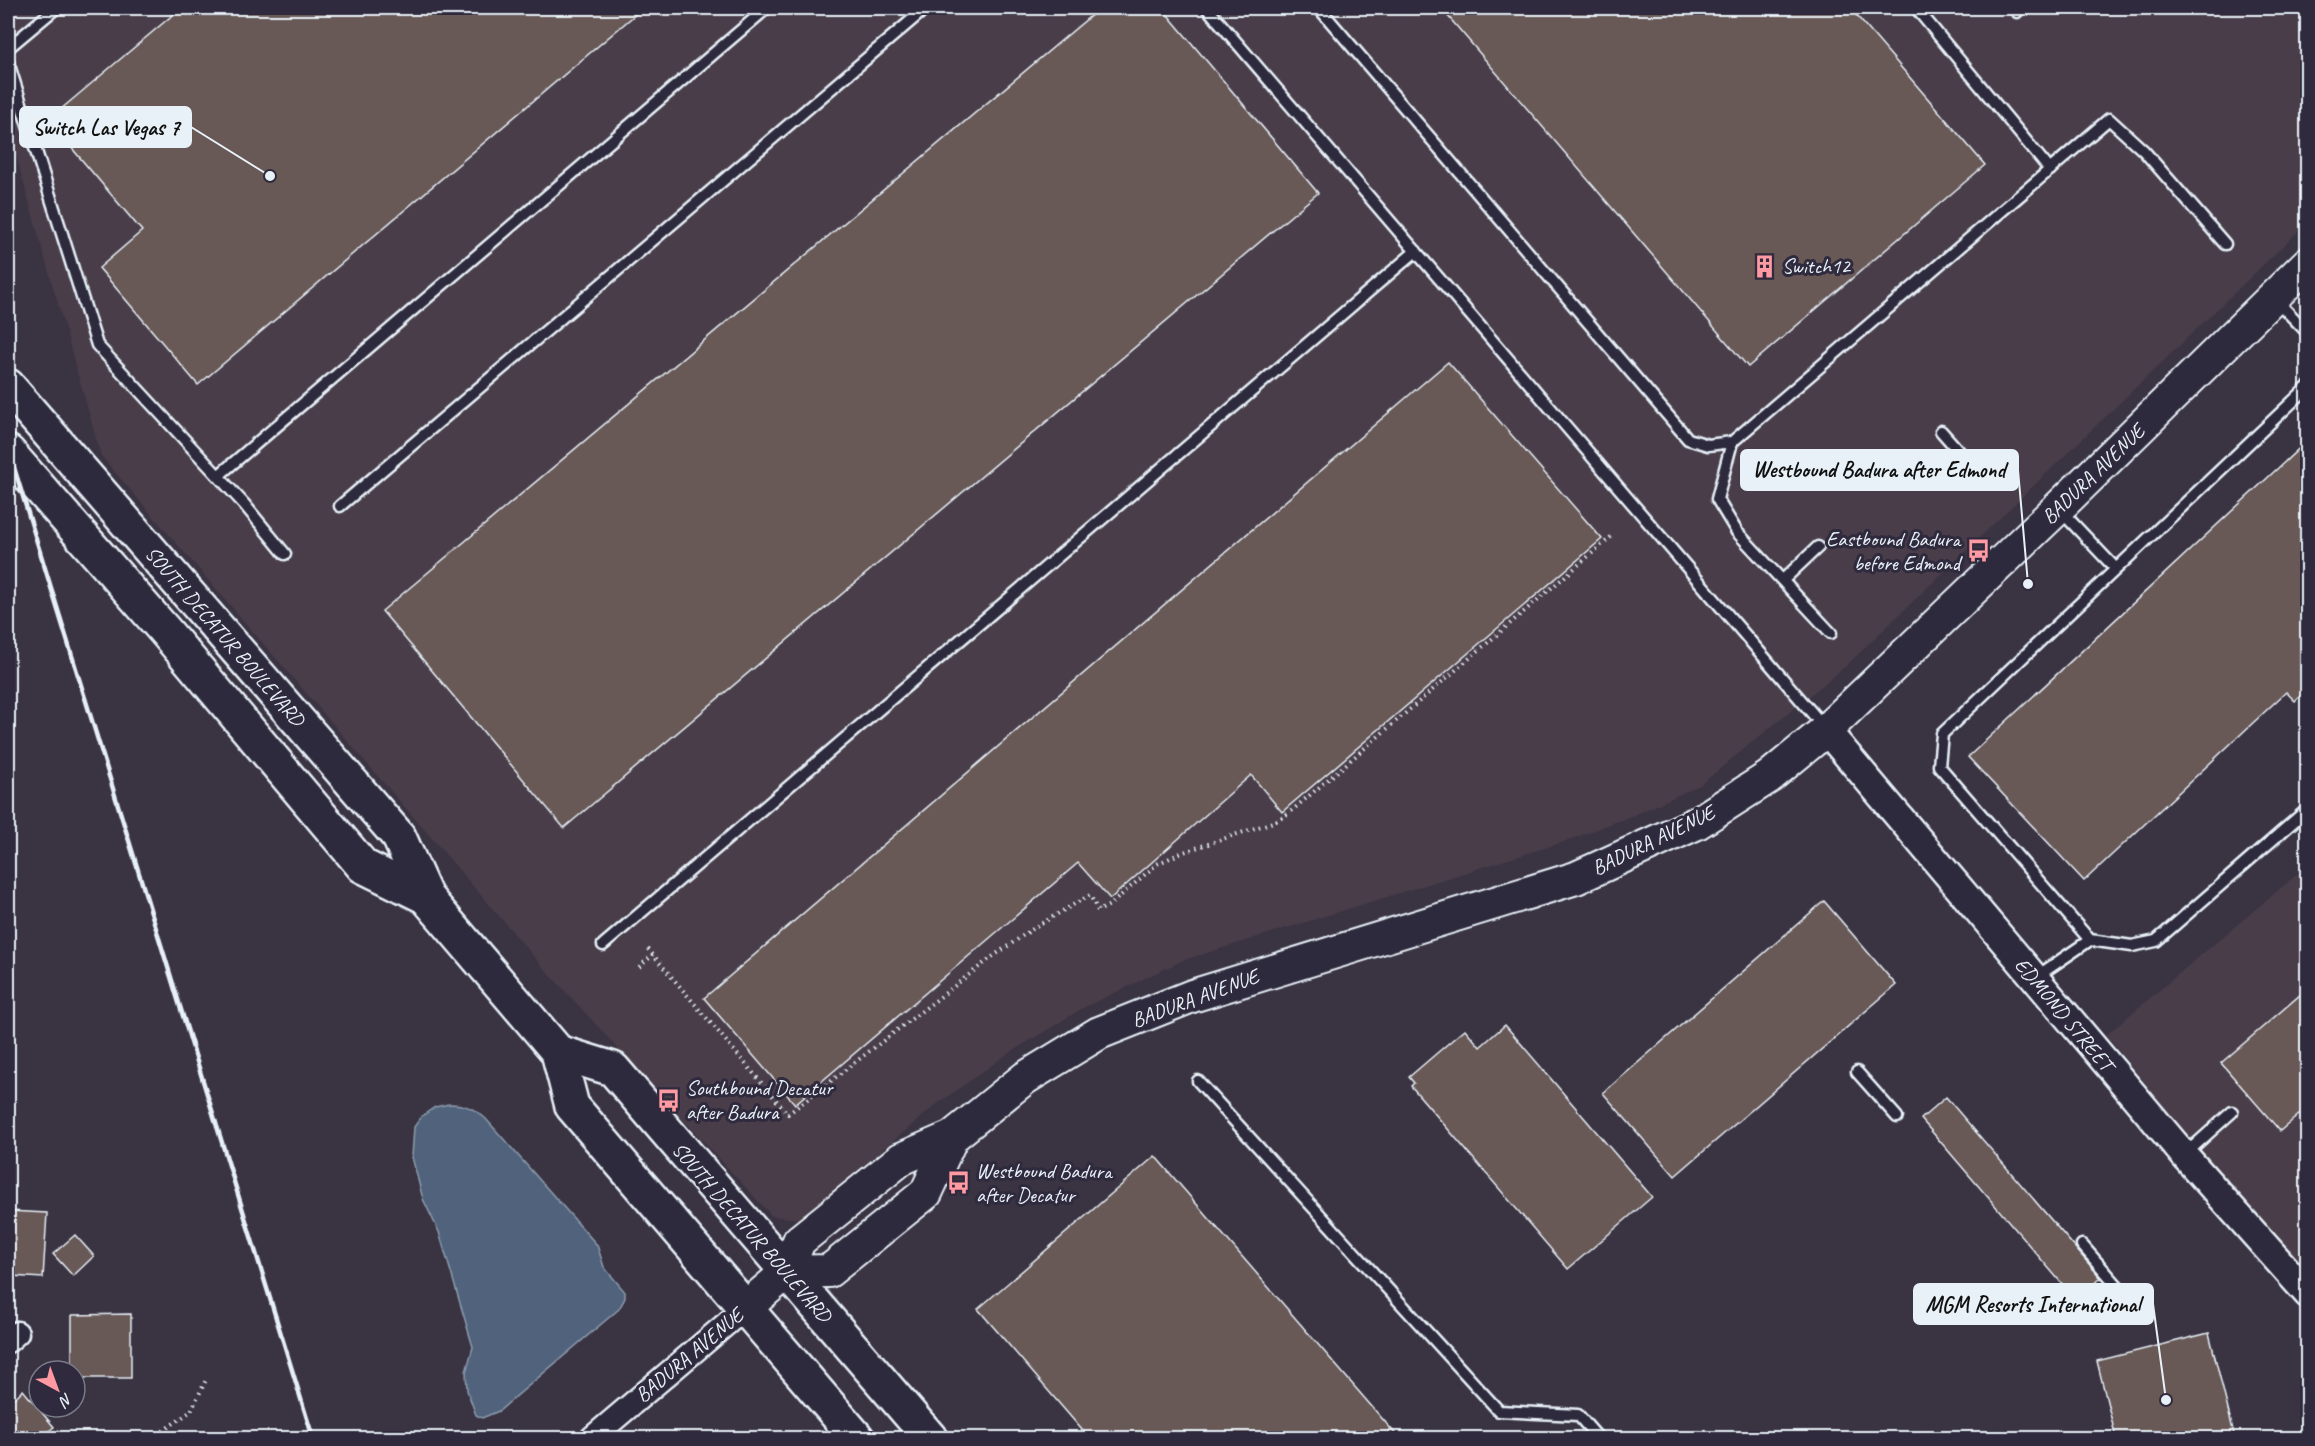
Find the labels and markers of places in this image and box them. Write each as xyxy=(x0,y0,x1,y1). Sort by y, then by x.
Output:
callout: Switch Las Vegas 7 xyxy=(20,107,191,147)
building icon: Switch12 xyxy=(1751,253,1777,279)
place label: Switch12 xyxy=(1782,253,1852,279)
callout: Westbound Badura after Edmond xyxy=(1741,450,2018,490)
place label: Eastbound Badura before Edmond xyxy=(1826,526,1964,576)
bus stop icon: Eastbound Badura before Edmond xyxy=(1965,538,1991,564)
place label: Southbound Decatur after Badura xyxy=(686,1075,834,1125)
bus stop icon: Southbound Decatur after Badura xyxy=(655,1087,681,1113)
place label: Westbound Badura after Decatur xyxy=(976,1158,1114,1208)
bus stop icon: Westbound Badura after Decatur xyxy=(945,1170,971,1196)
callout: MGM Resorts International xyxy=(1914,1284,2153,1324)

